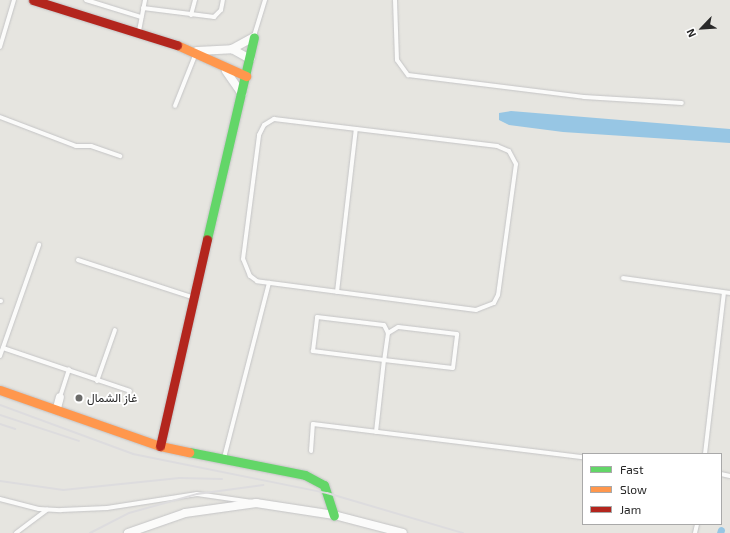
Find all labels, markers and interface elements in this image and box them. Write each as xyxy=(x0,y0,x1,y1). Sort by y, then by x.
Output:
north arrow xyxy=(682,8,722,48)
text: N xyxy=(683,27,698,40)
place label: غاز الشمال xyxy=(87,391,137,405)
marker: غاز الشمال xyxy=(74,393,84,403)
legend xyxy=(582,453,722,525)
text: Fast xyxy=(620,462,643,476)
text: Slow xyxy=(620,482,647,496)
text: Jam xyxy=(620,502,641,516)

